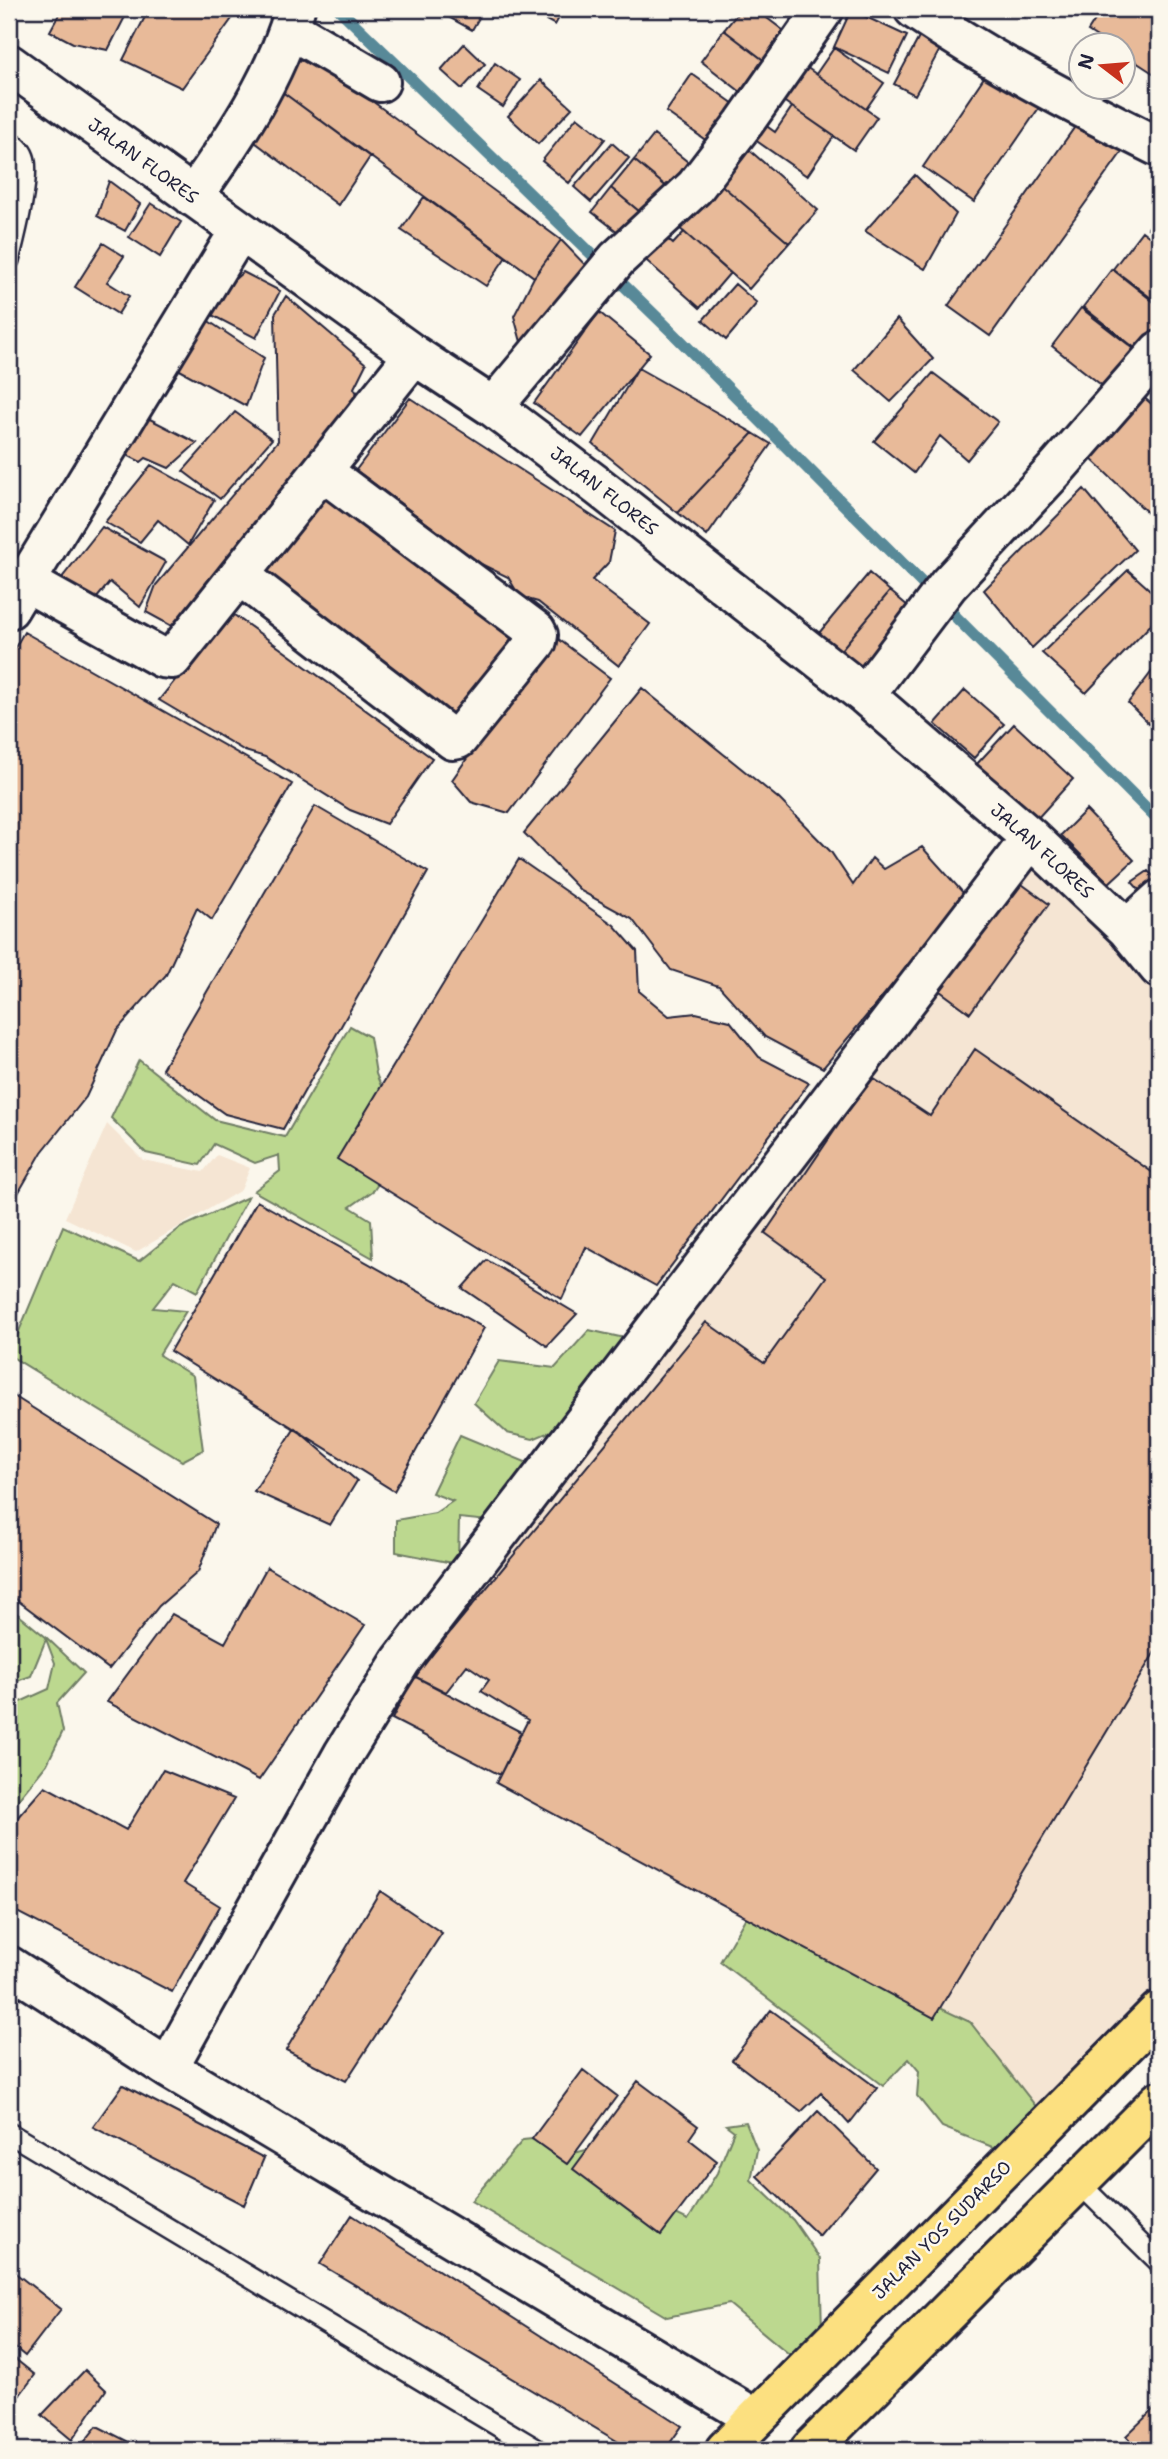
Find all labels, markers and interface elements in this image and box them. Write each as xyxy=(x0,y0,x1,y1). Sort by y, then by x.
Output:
north arrow xyxy=(1066,32,1136,102)
text: N xyxy=(1072,51,1100,72)
street label: JALAN FLORES xyxy=(83,113,203,209)
street label: JALAN FLORES xyxy=(545,441,663,541)
street label: JALAN FLORES xyxy=(985,798,1099,904)
street label: JALAN YOS SUDARSO xyxy=(867,2155,1017,2305)

